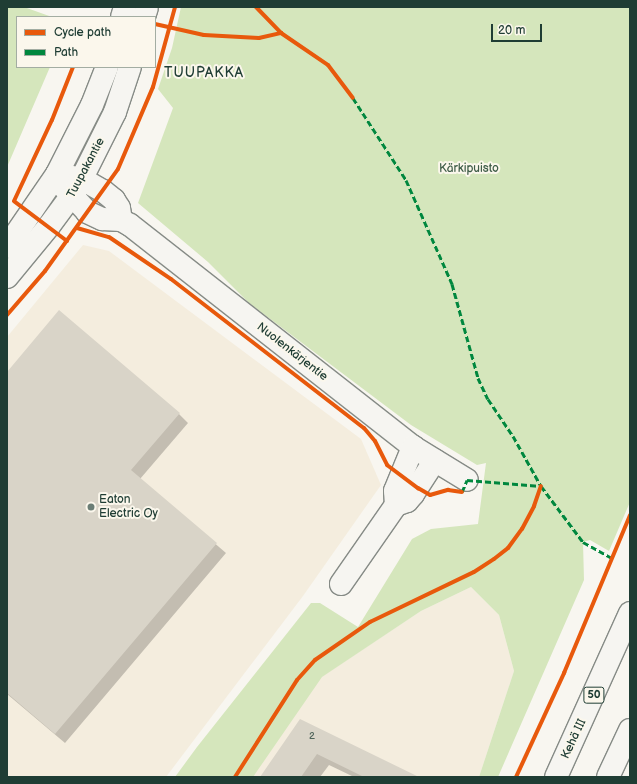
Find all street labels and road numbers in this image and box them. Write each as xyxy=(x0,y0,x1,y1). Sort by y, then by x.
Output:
street label: Tuupakantie xyxy=(64,135,108,201)
street label: Nuolenkärjentie xyxy=(254,320,330,384)
road number: 50 xyxy=(583,686,605,704)
street label: Kehä III xyxy=(558,717,590,761)

